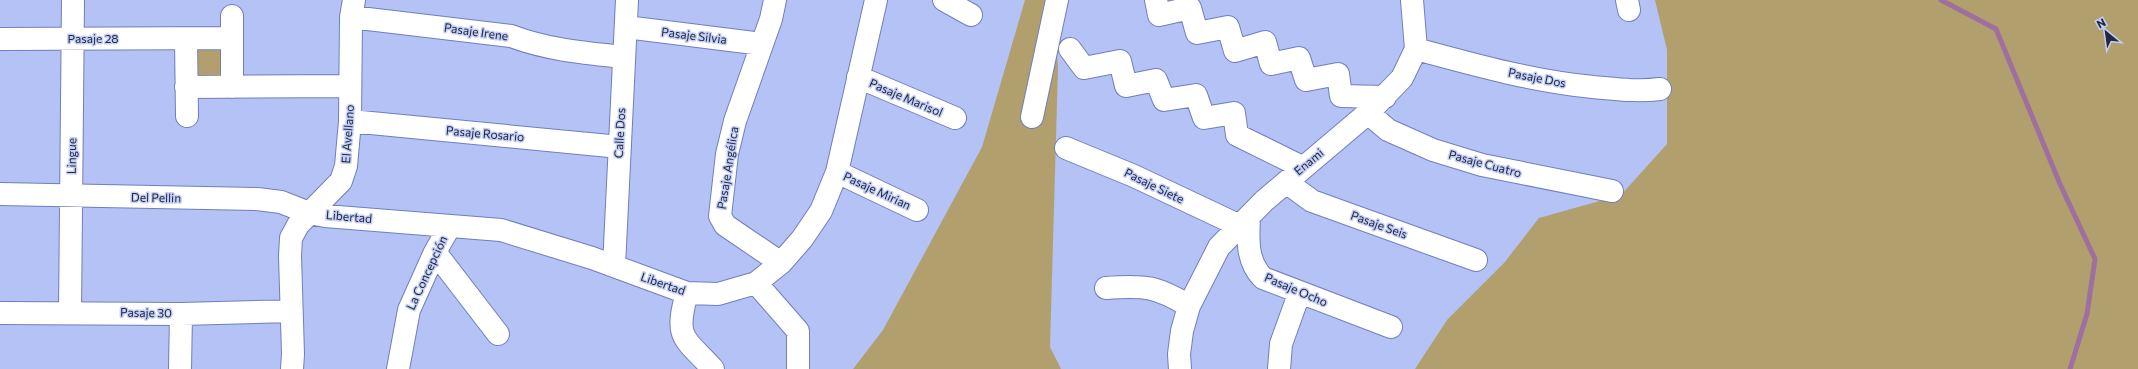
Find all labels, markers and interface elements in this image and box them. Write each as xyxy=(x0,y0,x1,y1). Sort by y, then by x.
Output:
north arrow xyxy=(2086,12,2126,52)
text: N xyxy=(2094,15,2108,31)
street label: Pasaje Irene xyxy=(443,20,509,42)
street label: Pasaje Silvia xyxy=(661,24,728,46)
street label: Pasaje 28 xyxy=(67,31,119,45)
street label: Pasaje Dos xyxy=(1507,65,1567,89)
street label: Pasaje Marisol xyxy=(868,75,945,119)
street label: El Avellano xyxy=(338,104,356,164)
street label: Calle Dos xyxy=(611,107,627,159)
street label: Pasaje Rosario xyxy=(445,123,525,143)
street label: Pasaje Angélica xyxy=(714,126,740,210)
street label: Lingue xyxy=(64,138,78,174)
street label: Enami xyxy=(1291,145,1326,177)
street label: Pasaje Cuatro xyxy=(1447,147,1523,180)
street label: Pasaje Siete xyxy=(1122,165,1187,206)
street label: Pasaje Mirian xyxy=(841,168,913,212)
street label: Del Pellin xyxy=(131,190,181,204)
street label: Libertad xyxy=(325,207,373,225)
street label: Pasaje Seis xyxy=(1349,207,1410,241)
street label: La Concepción xyxy=(403,233,449,312)
street label: Libertad xyxy=(639,269,688,297)
street label: Pasaje Ocho xyxy=(1263,270,1330,309)
street label: Pasaje 30 xyxy=(120,305,172,319)

